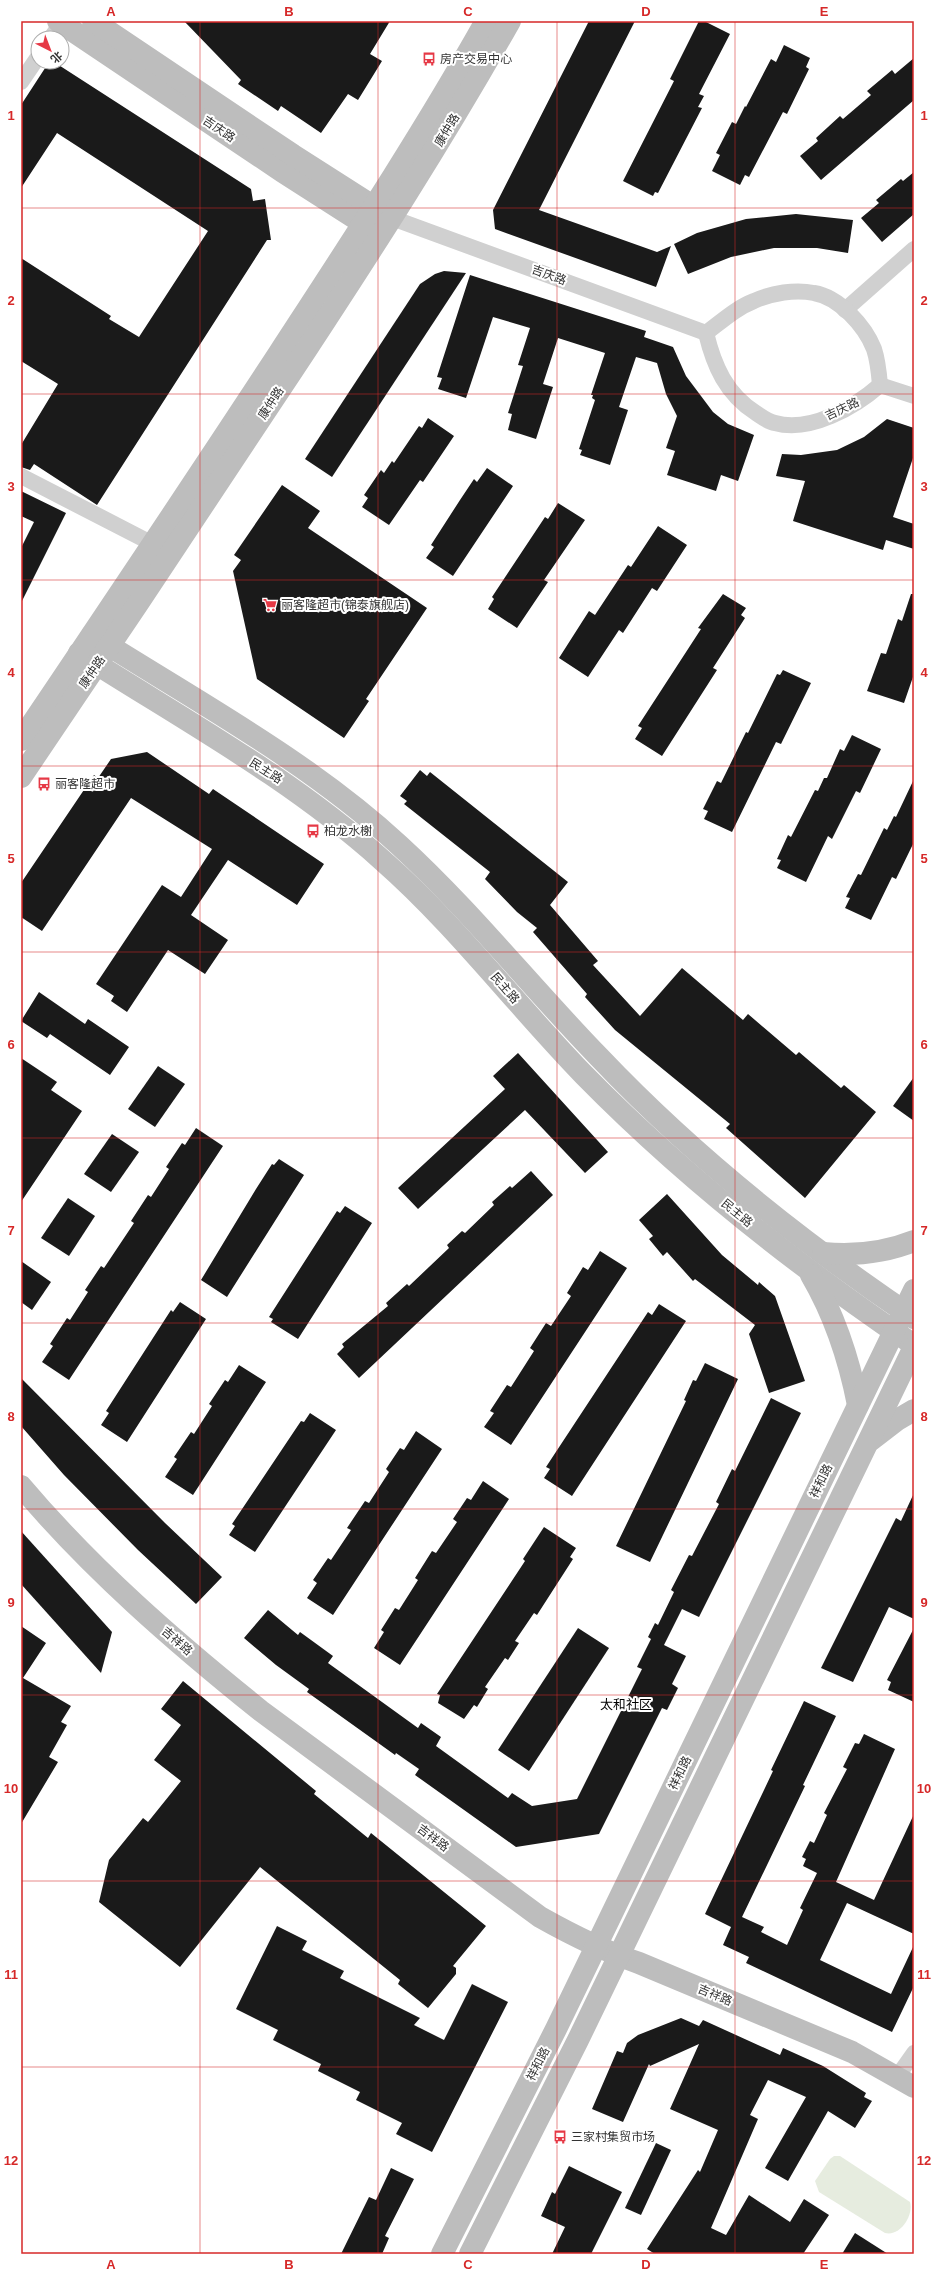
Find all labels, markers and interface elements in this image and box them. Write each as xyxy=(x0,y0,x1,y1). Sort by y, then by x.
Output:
text: A xyxy=(106,4,116,19)
text: B xyxy=(284,4,294,19)
text: C xyxy=(463,4,473,19)
text: D xyxy=(641,4,651,19)
text: E xyxy=(820,4,829,19)
north arrow xyxy=(30,30,70,70)
text: 北 xyxy=(49,49,65,66)
bus stop icon: 房产交易中心 xyxy=(421,51,437,67)
place label: 房产交易中心 xyxy=(440,52,512,66)
text: 1 xyxy=(7,108,15,123)
text: 1 xyxy=(920,108,928,123)
street label: 康仲路 xyxy=(432,111,462,149)
street label: 吉庆路 xyxy=(200,113,238,145)
street label: 吉庆路 xyxy=(530,262,568,288)
text: 2 xyxy=(7,293,15,308)
text: 2 xyxy=(920,293,928,308)
street label: 康仲路 xyxy=(255,384,287,422)
street label: 吉庆路 xyxy=(823,395,861,423)
text: 3 xyxy=(7,479,15,494)
text: 3 xyxy=(920,479,928,494)
supermarket icon: 丽客隆超市(锦泰旗舰店) xyxy=(262,597,278,613)
place label: 丽客隆超市(锦泰旗舰店) xyxy=(281,598,409,612)
street label: 康仲路 xyxy=(76,653,108,691)
text: 4 xyxy=(7,665,15,680)
text: 4 xyxy=(920,665,928,680)
street label: 民主路 xyxy=(247,756,285,786)
bus stop icon: 丽客隆超市 xyxy=(36,776,52,792)
place label: 丽客隆超市 xyxy=(55,777,115,791)
bus stop icon: 柏龙水榭 xyxy=(305,823,321,839)
place label: 柏龙水榭 xyxy=(324,824,372,838)
text: 5 xyxy=(7,851,15,866)
text: 5 xyxy=(920,851,928,866)
street label: 民主路 xyxy=(488,970,522,1006)
text: 6 xyxy=(7,1037,15,1052)
text: 6 xyxy=(920,1037,928,1052)
street label: 民主路 xyxy=(719,1196,755,1230)
text: 7 xyxy=(7,1223,15,1238)
text: 7 xyxy=(920,1223,928,1238)
text: 8 xyxy=(7,1409,15,1424)
text: 8 xyxy=(920,1409,928,1424)
street label: 祥和路 xyxy=(807,1462,835,1500)
text: 9 xyxy=(7,1595,15,1610)
text: 9 xyxy=(920,1595,928,1610)
street label: 吉祥路 xyxy=(159,1624,195,1658)
district label: 太和社区 xyxy=(600,1697,652,1712)
street label: 祥和路 xyxy=(666,1754,694,1792)
text: 10 xyxy=(4,1781,18,1796)
text: 10 xyxy=(917,1781,931,1796)
street label: 吉祥路 xyxy=(414,1822,452,1854)
text: 11 xyxy=(4,1967,18,1982)
text: 11 xyxy=(917,1967,931,1982)
street label: 吉祥路 xyxy=(696,1982,734,2008)
street label: 祥和路 xyxy=(524,2045,552,2083)
bus stop icon: 三家村集贸市场 xyxy=(552,2129,568,2145)
place label: 三家村集贸市场 xyxy=(571,2130,655,2144)
text: 12 xyxy=(4,2153,18,2168)
text: 12 xyxy=(917,2153,931,2168)
text: A xyxy=(106,2257,116,2272)
text: B xyxy=(284,2257,294,2272)
text: C xyxy=(463,2257,473,2272)
text: D xyxy=(641,2257,651,2272)
text: E xyxy=(820,2257,829,2272)

